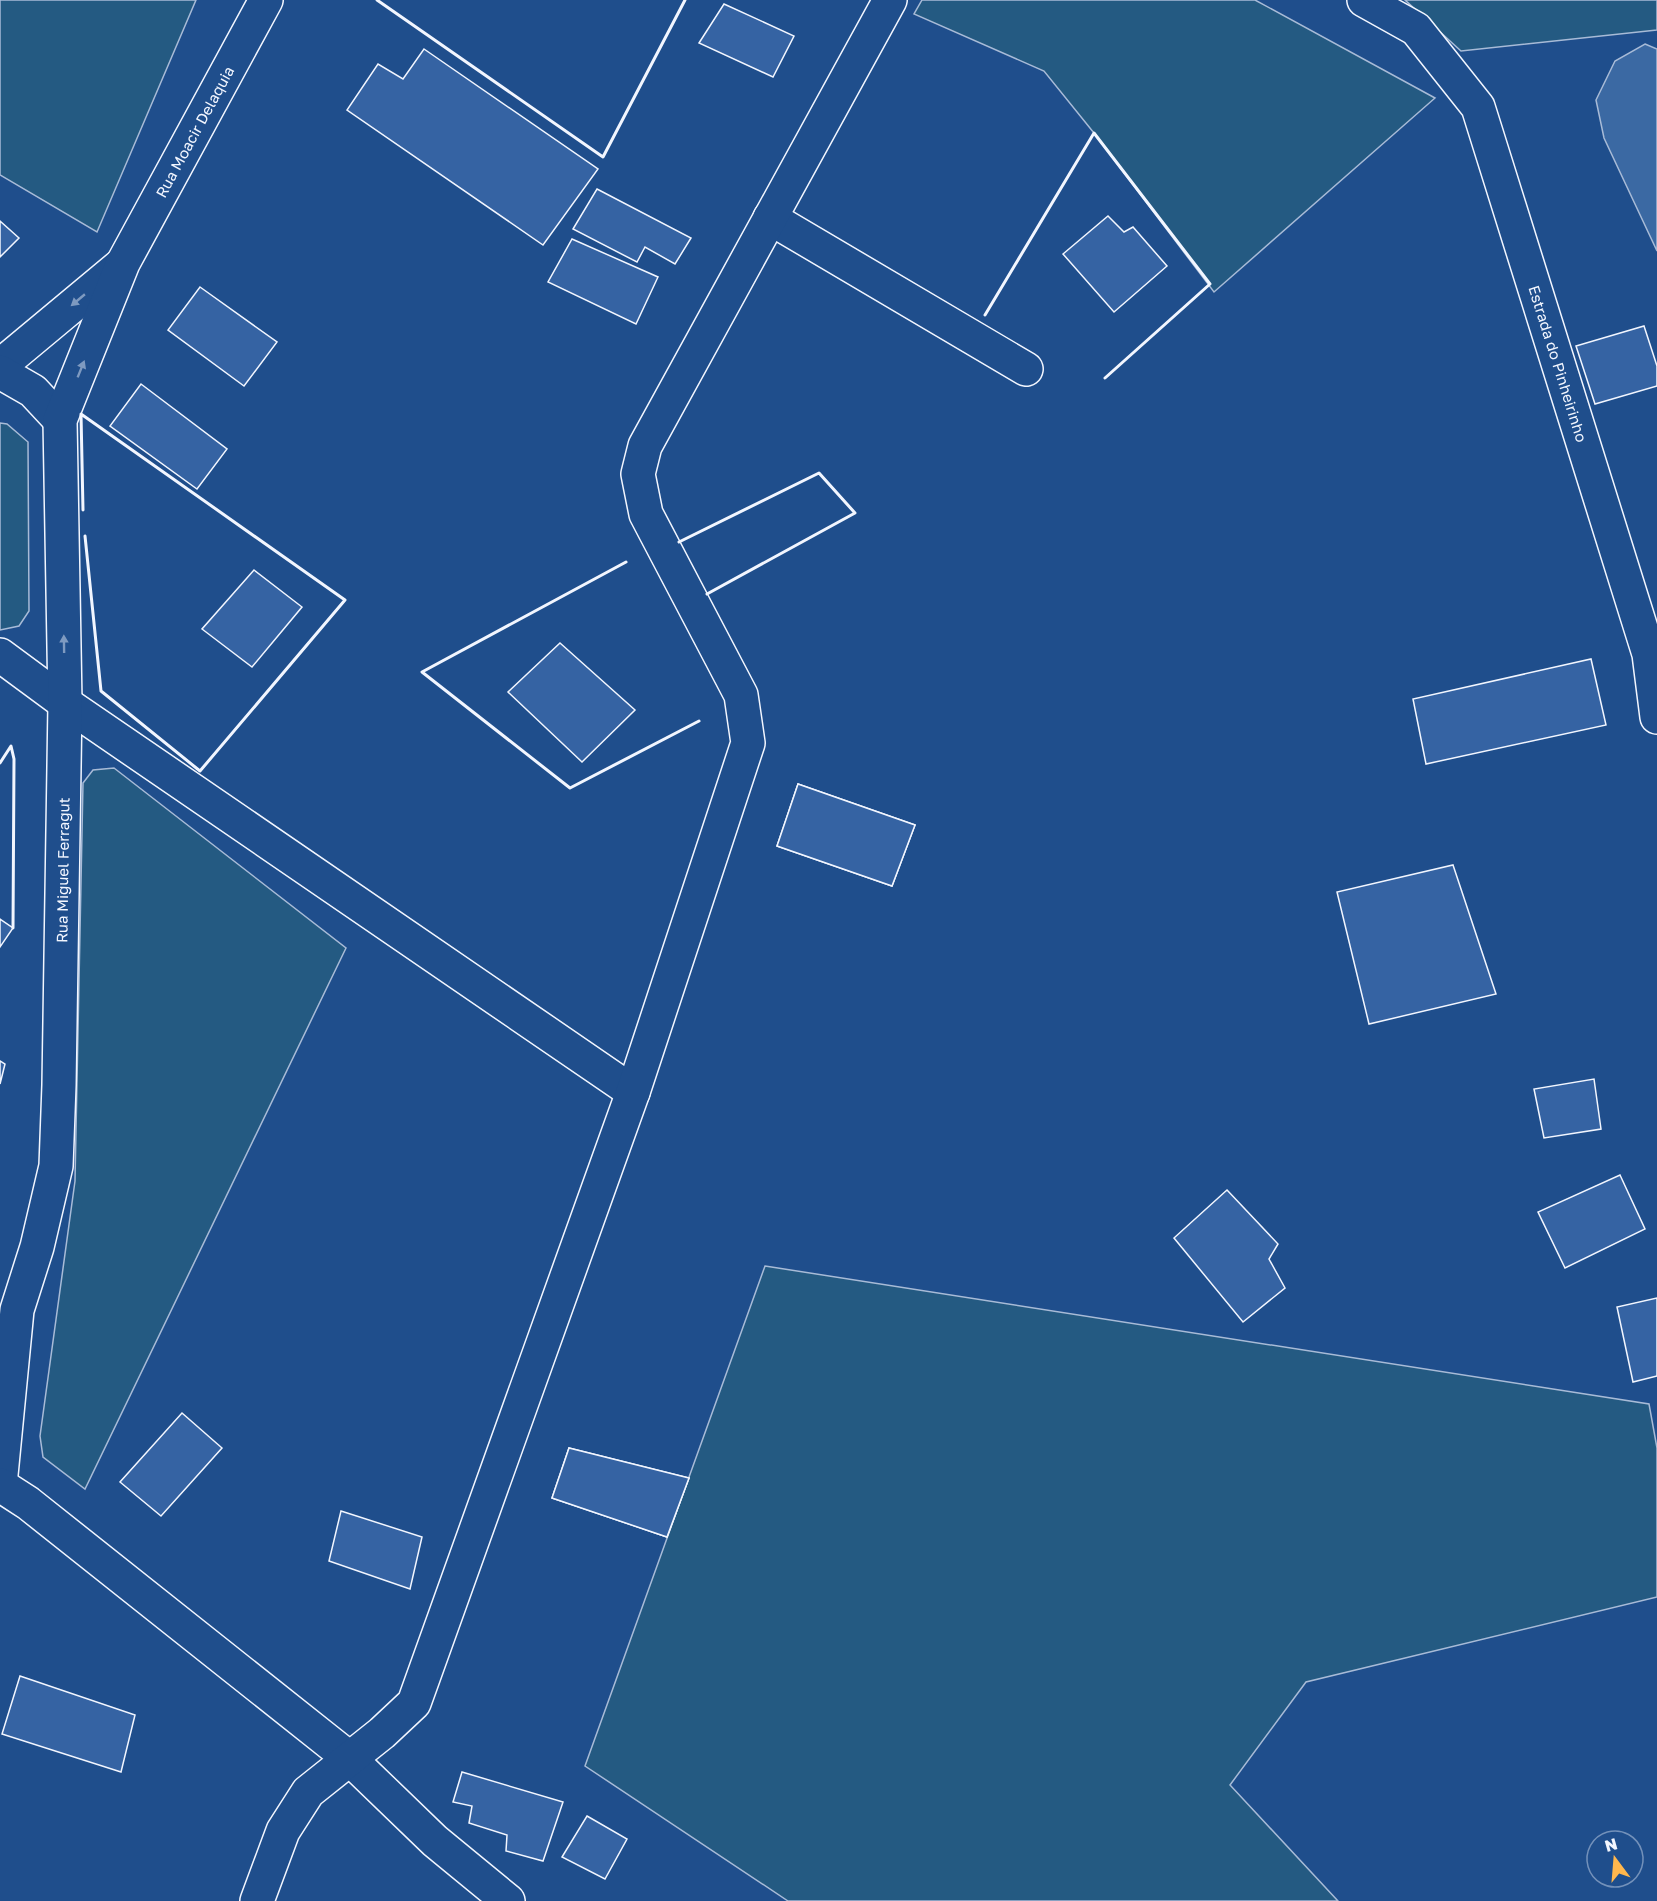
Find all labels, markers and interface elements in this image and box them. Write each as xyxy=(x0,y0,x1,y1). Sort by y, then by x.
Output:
street label: Rua Moacir Delaquia xyxy=(151,63,237,200)
street label: Estrada do Pinheirinho xyxy=(1525,283,1591,444)
one-way arrow xyxy=(70,294,86,307)
one-way arrow xyxy=(76,360,86,378)
one-way arrow xyxy=(59,635,69,654)
street label: Rua Miguel Ferragut xyxy=(52,797,73,943)
north arrow xyxy=(1585,1829,1645,1889)
text: N xyxy=(1602,1833,1619,1856)

